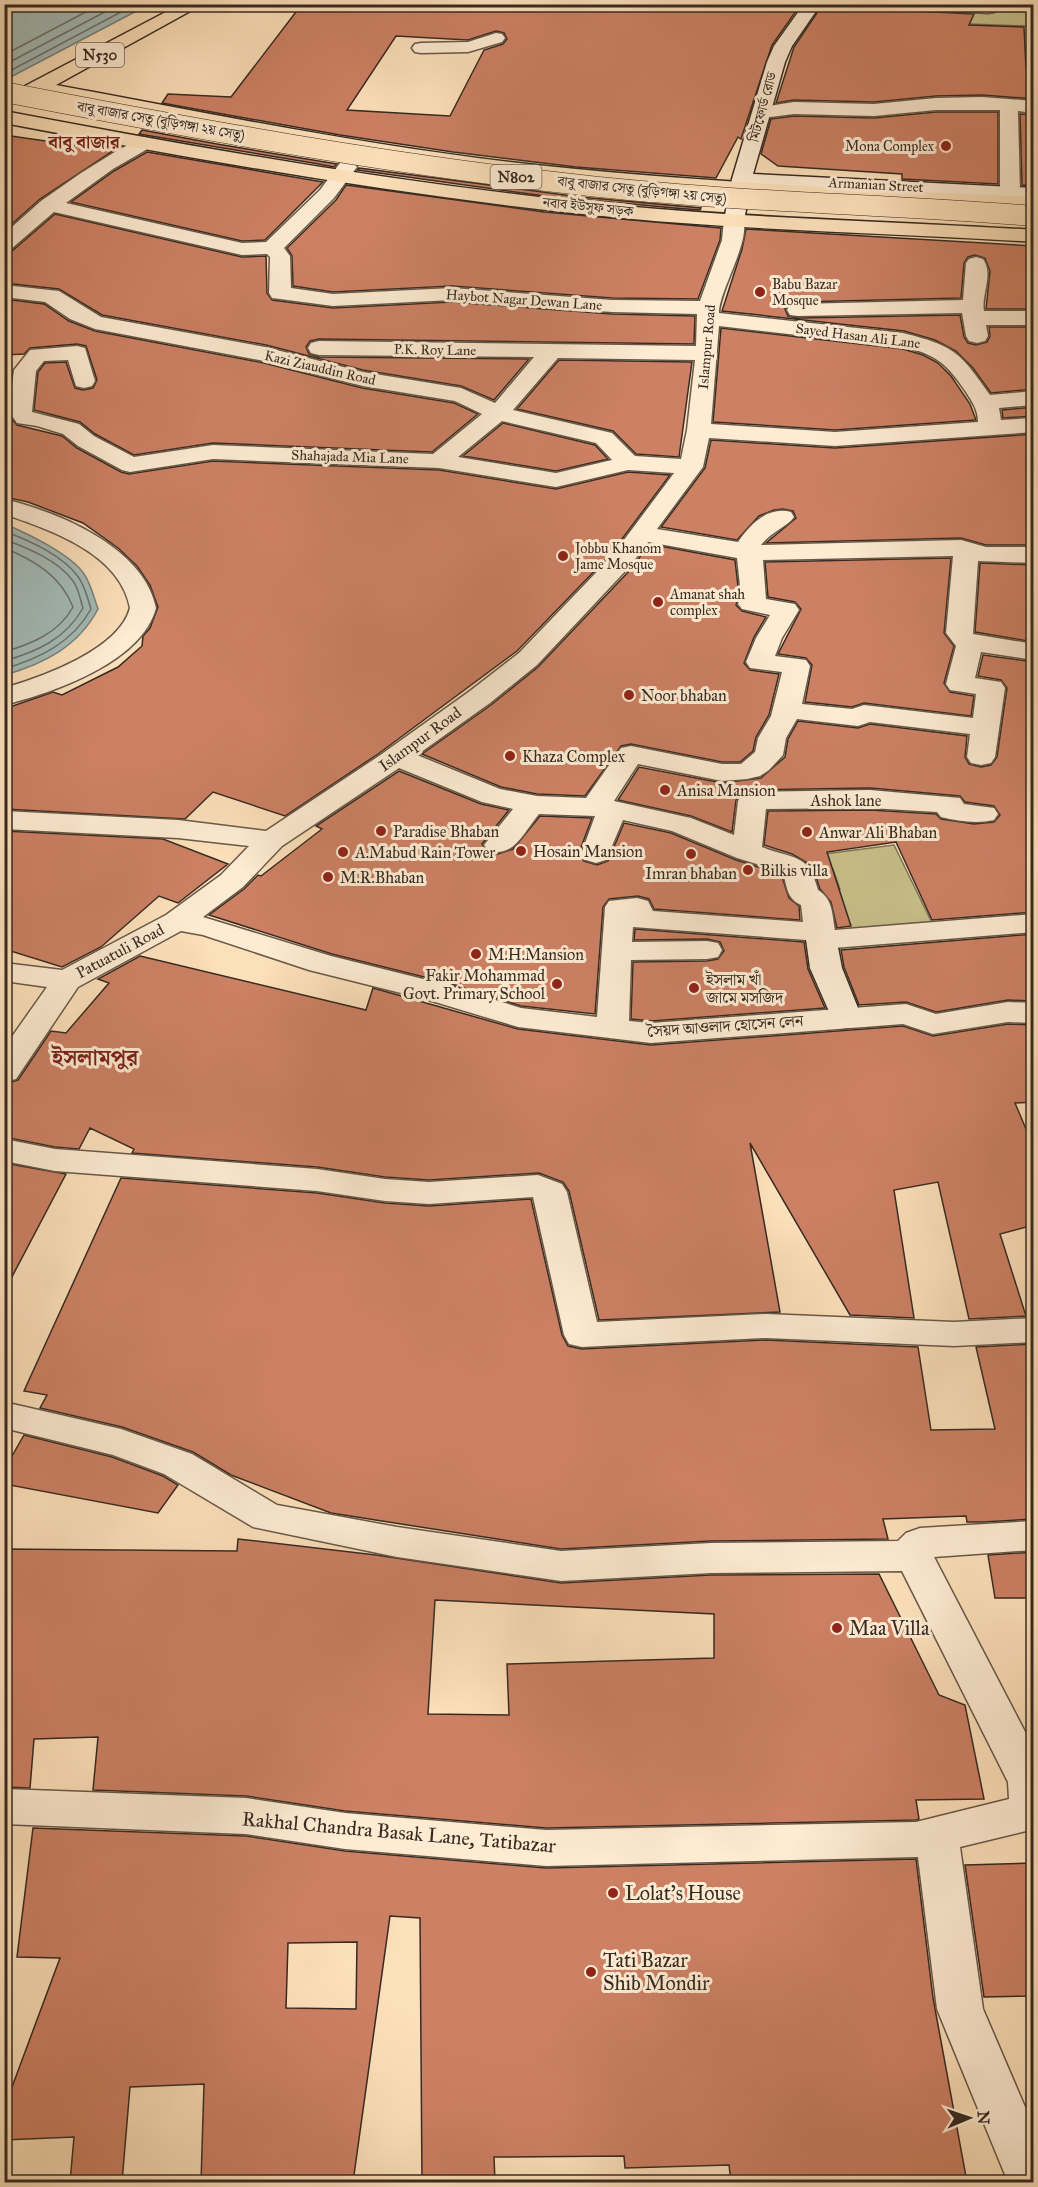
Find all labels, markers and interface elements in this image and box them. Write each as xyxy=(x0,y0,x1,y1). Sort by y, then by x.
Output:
road number: N530 xyxy=(76,43,124,67)
street label: মিটফোর্ড রোড xyxy=(745,69,781,145)
street label: বাবু বাজার সেতু (বুড়িগঙ্গা ২য় সেতু) xyxy=(76,98,246,144)
district label: বাবু বাজার xyxy=(48,131,120,153)
place label: Mona Complex xyxy=(845,138,935,155)
marker: Mona Complex xyxy=(939,139,953,153)
road number: N802 xyxy=(490,165,542,189)
street label: বাবু বাজার সেতু (বুড়িগঙ্গা ২য় সেতু) xyxy=(555,173,727,208)
street label: Armanian Street xyxy=(827,174,924,196)
street label: নবাব ইউসুফ সড়ক xyxy=(541,193,635,220)
place label: Babu Bazar Mosque xyxy=(772,276,838,310)
marker: Babu Bazar Mosque xyxy=(753,285,767,299)
street label: Haybot Nagar Dewan Lane xyxy=(445,286,603,314)
street label: Islampur Road xyxy=(695,304,719,390)
street label: Sayed Hasan Ali Lane xyxy=(795,320,921,352)
street label: P.K. Roy Lane xyxy=(394,341,477,359)
street label: Kazi Ziauddin Road xyxy=(263,347,377,389)
street label: Shahajada Mia Lane xyxy=(291,446,409,468)
place label: Jobbu Khanom Jame Mosque xyxy=(573,540,662,574)
marker: Jobbu Khanom Jame Mosque xyxy=(556,549,570,563)
place label: Amanat shah complex xyxy=(669,586,745,619)
marker: Amanat shah complex xyxy=(651,595,665,609)
place label: Noor bhaban xyxy=(641,686,727,705)
marker: Noor bhaban xyxy=(622,688,636,702)
street label: Islampur Road xyxy=(375,703,465,775)
place label: Khaza Complex xyxy=(522,747,625,766)
marker: Khaza Complex xyxy=(503,749,517,763)
place label: Anisa Mansion xyxy=(676,781,776,800)
marker: Anisa Mansion xyxy=(658,783,672,797)
street label: Ashok lane xyxy=(810,791,882,810)
place label: Paradise Bhaban xyxy=(393,822,500,841)
place label: Anwar Ali Bhaban xyxy=(818,823,938,842)
marker: Paradise Bhaban xyxy=(374,824,388,838)
marker: Anwar Ali Bhaban xyxy=(800,825,814,839)
place label: Hosain Mansion xyxy=(533,842,643,861)
place label: A.Mabud Rain Tower xyxy=(354,843,495,862)
marker: Hosain Mansion xyxy=(514,844,528,858)
marker: A.Mabud Rain Tower xyxy=(336,845,350,859)
marker: Imran bhaban xyxy=(684,847,698,861)
place label: Bilkis villa xyxy=(760,861,828,880)
marker: Bilkis villa xyxy=(741,863,755,877)
place label: Imran bhaban xyxy=(645,864,737,883)
place label: M.R.Bhaban xyxy=(340,868,425,887)
marker: M.R.Bhaban xyxy=(321,870,335,884)
street label: Patuatuli Road xyxy=(73,920,167,982)
place label: M.H.Mansion xyxy=(488,945,584,964)
marker: M.H.Mansion xyxy=(469,947,483,961)
place label: Fakir Mohammad Govt. Primary School xyxy=(403,966,546,1003)
place label: ইসলাম খাঁ জামে মসজিদ xyxy=(705,969,784,1007)
marker: Fakir Mohammad Govt. Primary School xyxy=(550,977,564,991)
marker: ইসলাম খাঁ জামে মসজিদ xyxy=(687,981,701,995)
street label: সৈয়দ আওলাদ হোসেন লেন xyxy=(645,1010,804,1041)
district label: ইসলামপুর xyxy=(51,1044,139,1071)
place label: Maa Villa xyxy=(849,1616,930,1640)
marker: Maa Villa xyxy=(830,1621,844,1635)
street label: Rakhal Chandra Basak Lane, Tatibazar xyxy=(241,1806,557,1858)
place label: Lolat's House xyxy=(625,1881,741,1905)
marker: Lolat's House xyxy=(606,1886,620,1900)
place label: Tati Bazar Shib Mondir xyxy=(603,1948,710,1995)
marker: Tati Bazar Shib Mondir xyxy=(584,1965,598,1979)
north arrow xyxy=(939,2088,999,2148)
text: N xyxy=(974,2110,993,2125)

